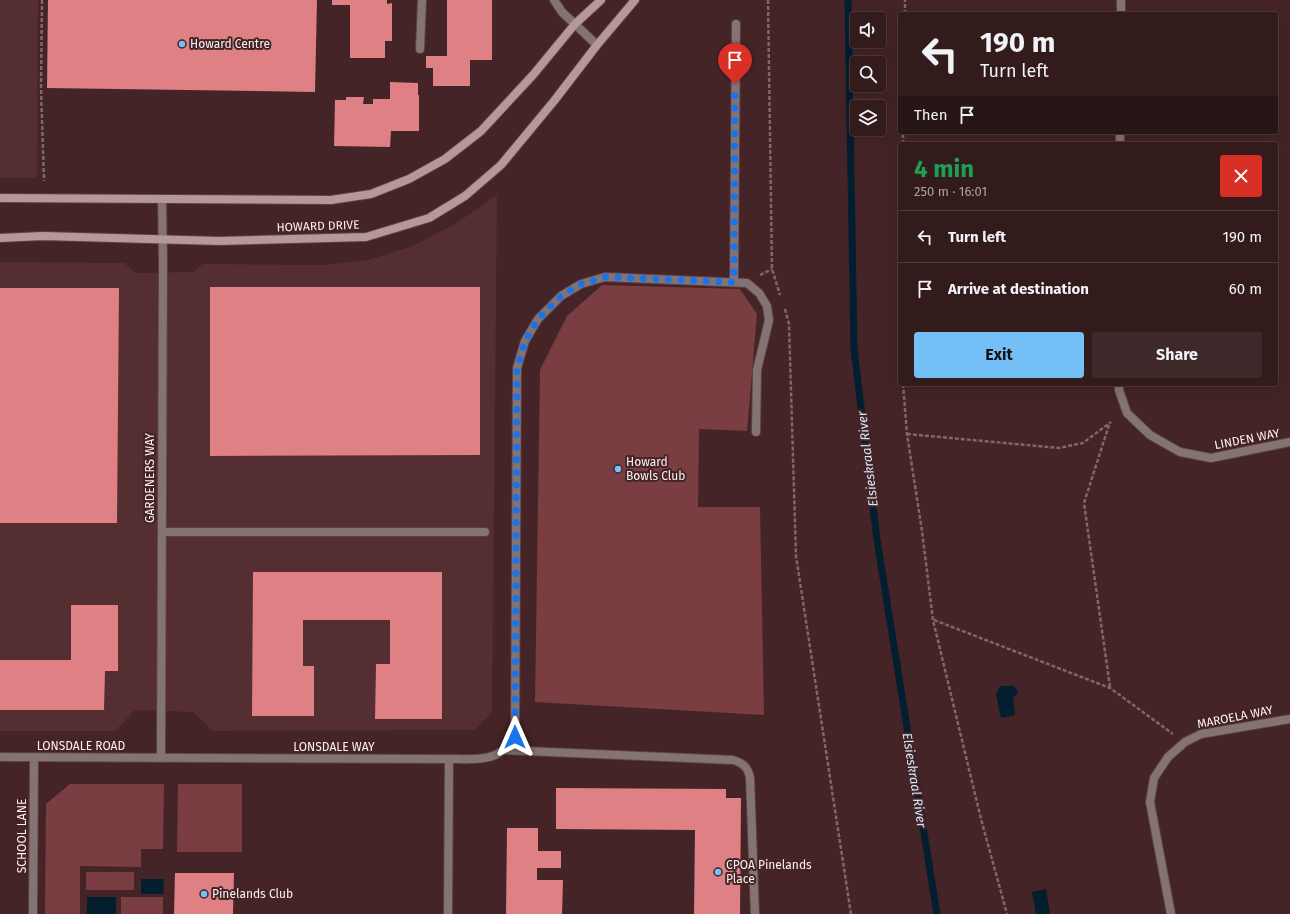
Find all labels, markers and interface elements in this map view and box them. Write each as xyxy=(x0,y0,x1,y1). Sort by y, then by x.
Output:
map controls xyxy=(850,12,886,136)
button: sound xyxy=(850,12,886,48)
text: 190 m xyxy=(980,26,1055,59)
icon: left xyxy=(914,28,966,80)
place label: Howard Centre xyxy=(190,37,270,51)
marker: Howard Centre xyxy=(177,39,187,49)
pin xyxy=(718,43,752,84)
icon: arrive xyxy=(724,49,746,71)
button: search xyxy=(850,56,886,92)
text: Turn left xyxy=(980,60,1049,82)
button: layers xyxy=(850,100,886,136)
icon: arrive xyxy=(956,104,978,126)
text: Then xyxy=(914,106,948,124)
text: 4 min xyxy=(914,155,974,183)
button: close xyxy=(1220,155,1262,197)
text: 250 m · 16:01 xyxy=(914,184,987,199)
street label: HOWARD DRIVE xyxy=(276,218,360,234)
icon: left xyxy=(914,226,936,248)
text: Turn left xyxy=(948,228,1006,246)
text: 190 m xyxy=(1222,228,1262,246)
icon: arrive xyxy=(914,278,936,300)
text: Arrive at destination xyxy=(948,280,1089,298)
text: 60 m xyxy=(1229,280,1262,298)
button: Exit xyxy=(914,332,1084,378)
button: Share xyxy=(1092,332,1262,378)
water label: Elsieskraal River xyxy=(854,409,881,507)
street label: LINDEN WAY xyxy=(1213,426,1281,452)
street label: GARDENERS WAY xyxy=(143,433,157,523)
place label: Howard Bowls Club xyxy=(626,455,685,483)
marker: Howard Bowls Club xyxy=(613,464,623,474)
street label: MAROELA WAY xyxy=(1196,703,1274,731)
position arrow xyxy=(494,716,536,758)
water label: Elsieskraal River xyxy=(900,732,930,830)
street label: LONSDALE ROAD xyxy=(37,739,126,753)
street label: LONSDALE WAY xyxy=(293,740,375,754)
street label: SCHOOL LANE xyxy=(15,799,29,873)
place label: CPOA Pinelands Place xyxy=(726,858,812,886)
marker: CPOA Pinelands Place xyxy=(713,867,723,877)
place label: Pinelands Club xyxy=(212,887,293,901)
marker: Pinelands Club xyxy=(199,889,209,899)

